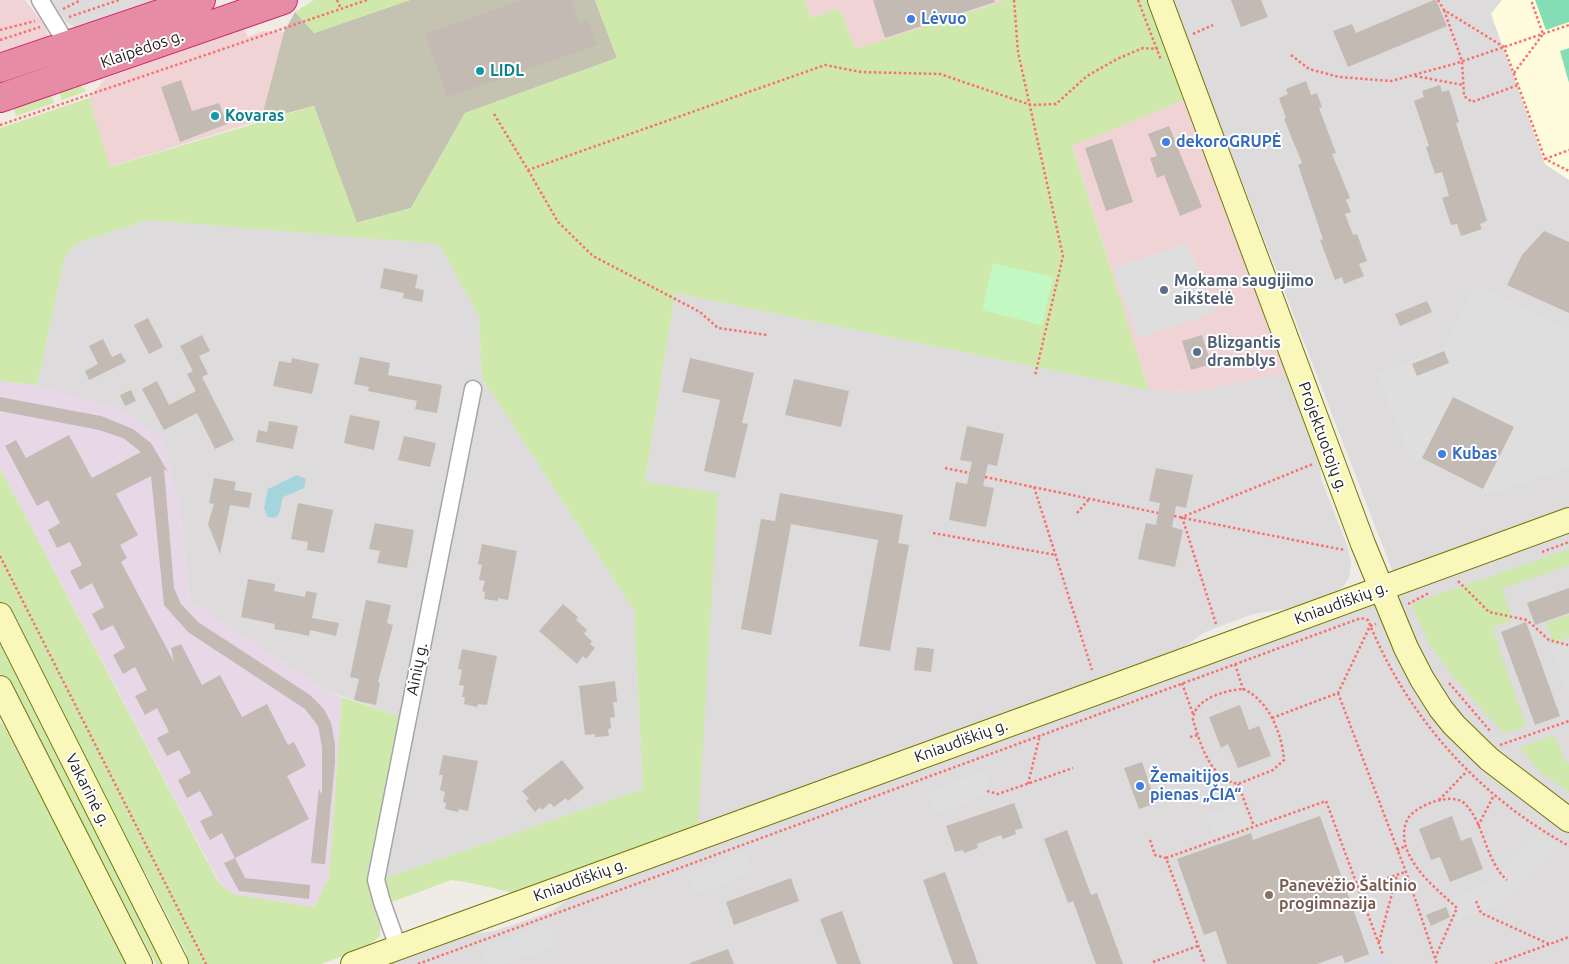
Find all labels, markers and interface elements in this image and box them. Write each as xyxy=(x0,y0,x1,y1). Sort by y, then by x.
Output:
place label: Lėvuo xyxy=(921,9,967,29)
marker: Lėvuo xyxy=(905,13,917,25)
street label: Klaipėdos g. xyxy=(98,26,186,72)
place label: LIDL xyxy=(490,61,524,81)
marker: LIDL xyxy=(474,65,486,77)
place label: Kovaras xyxy=(225,106,284,126)
marker: Kovaras xyxy=(209,110,221,122)
place label: dekoroGRUPĖ xyxy=(1176,132,1281,152)
marker: dekoroGRUPĖ xyxy=(1160,136,1172,148)
place label: Mokama saugijimo aikštelė xyxy=(1174,271,1314,309)
marker: Mokama saugijimo aikštelė xyxy=(1158,284,1170,296)
place label: Blizgantis dramblys xyxy=(1207,333,1281,371)
marker: Blizgantis dramblys xyxy=(1191,346,1203,358)
street label: Projektuotojų g. xyxy=(1294,379,1352,495)
place label: Kubas xyxy=(1452,444,1497,464)
marker: Kubas xyxy=(1436,448,1448,460)
street label: Kniaudiškių g. xyxy=(1292,577,1390,629)
street label: Ainių g. xyxy=(402,641,432,697)
street label: Kniaudiškių g. xyxy=(912,715,1010,767)
street label: Vakarinė g. xyxy=(61,750,115,830)
place label: Žemaitijos pienas „ČIA“ xyxy=(1150,767,1241,805)
marker: Žemaitijos pienas „ČIA“ xyxy=(1134,780,1146,792)
street label: Kniaudiškių g. xyxy=(531,854,629,906)
place label: Panevėžio Šaltinio progimnazija xyxy=(1279,876,1417,914)
marker: Panevėžio Šaltinio progimnazija xyxy=(1263,889,1275,901)

